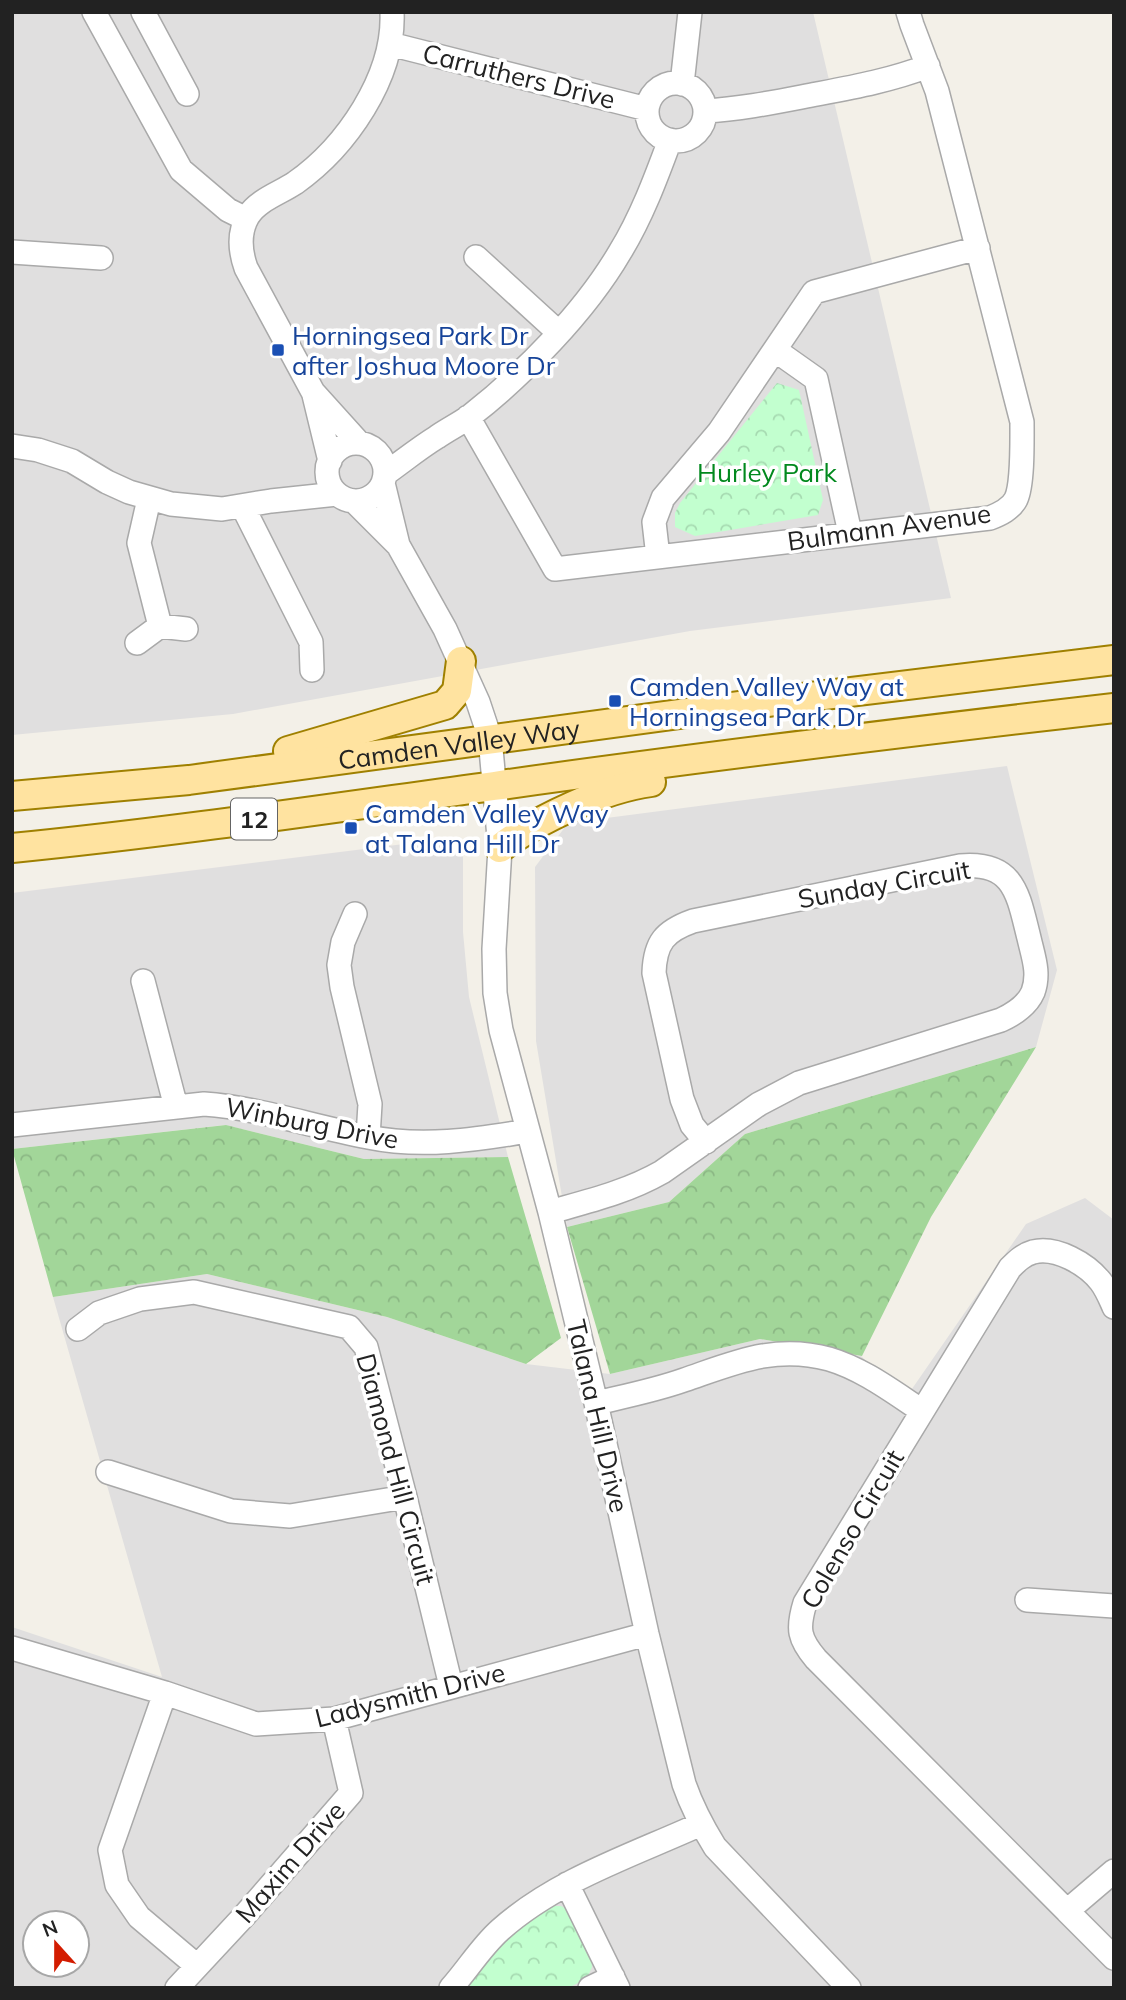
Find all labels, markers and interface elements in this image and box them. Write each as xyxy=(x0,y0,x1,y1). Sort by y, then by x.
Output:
street label: Carruthers Drive xyxy=(419,36,619,116)
place label: Horningsea Park Dr after Joshua Moore Dr xyxy=(292,319,556,382)
marker: Horningsea Park Dr after Joshua Moore Dr xyxy=(270,342,286,358)
park label: Hurley Park xyxy=(697,456,838,489)
street label: Bulmann Avenue xyxy=(785,496,993,558)
place label: Camden Valley Way at Horningsea Park Dr xyxy=(629,670,904,733)
marker: Camden Valley Way at Horningsea Park Dr xyxy=(607,693,623,709)
street label: Camden Valley Way xyxy=(336,711,582,776)
place label: Camden Valley Way at Talana Hill Dr xyxy=(365,797,609,860)
road number: 12 xyxy=(231,798,277,840)
marker: Camden Valley Way at Talana Hill Dr xyxy=(343,820,359,836)
street label: Sunday Circuit xyxy=(795,853,973,915)
street label: Winburg Drive xyxy=(223,1090,401,1156)
street label: Talana Hill Drive xyxy=(560,1316,636,1516)
street label: Diamond Hill Circuit xyxy=(349,1350,443,1588)
street label: Colenso Circuit xyxy=(793,1444,911,1614)
street label: Ladysmith Drive xyxy=(312,1655,508,1735)
street label: Maxim Drive xyxy=(228,1794,352,1930)
north arrow xyxy=(21,1909,91,1979)
text: N xyxy=(39,1914,61,1942)

